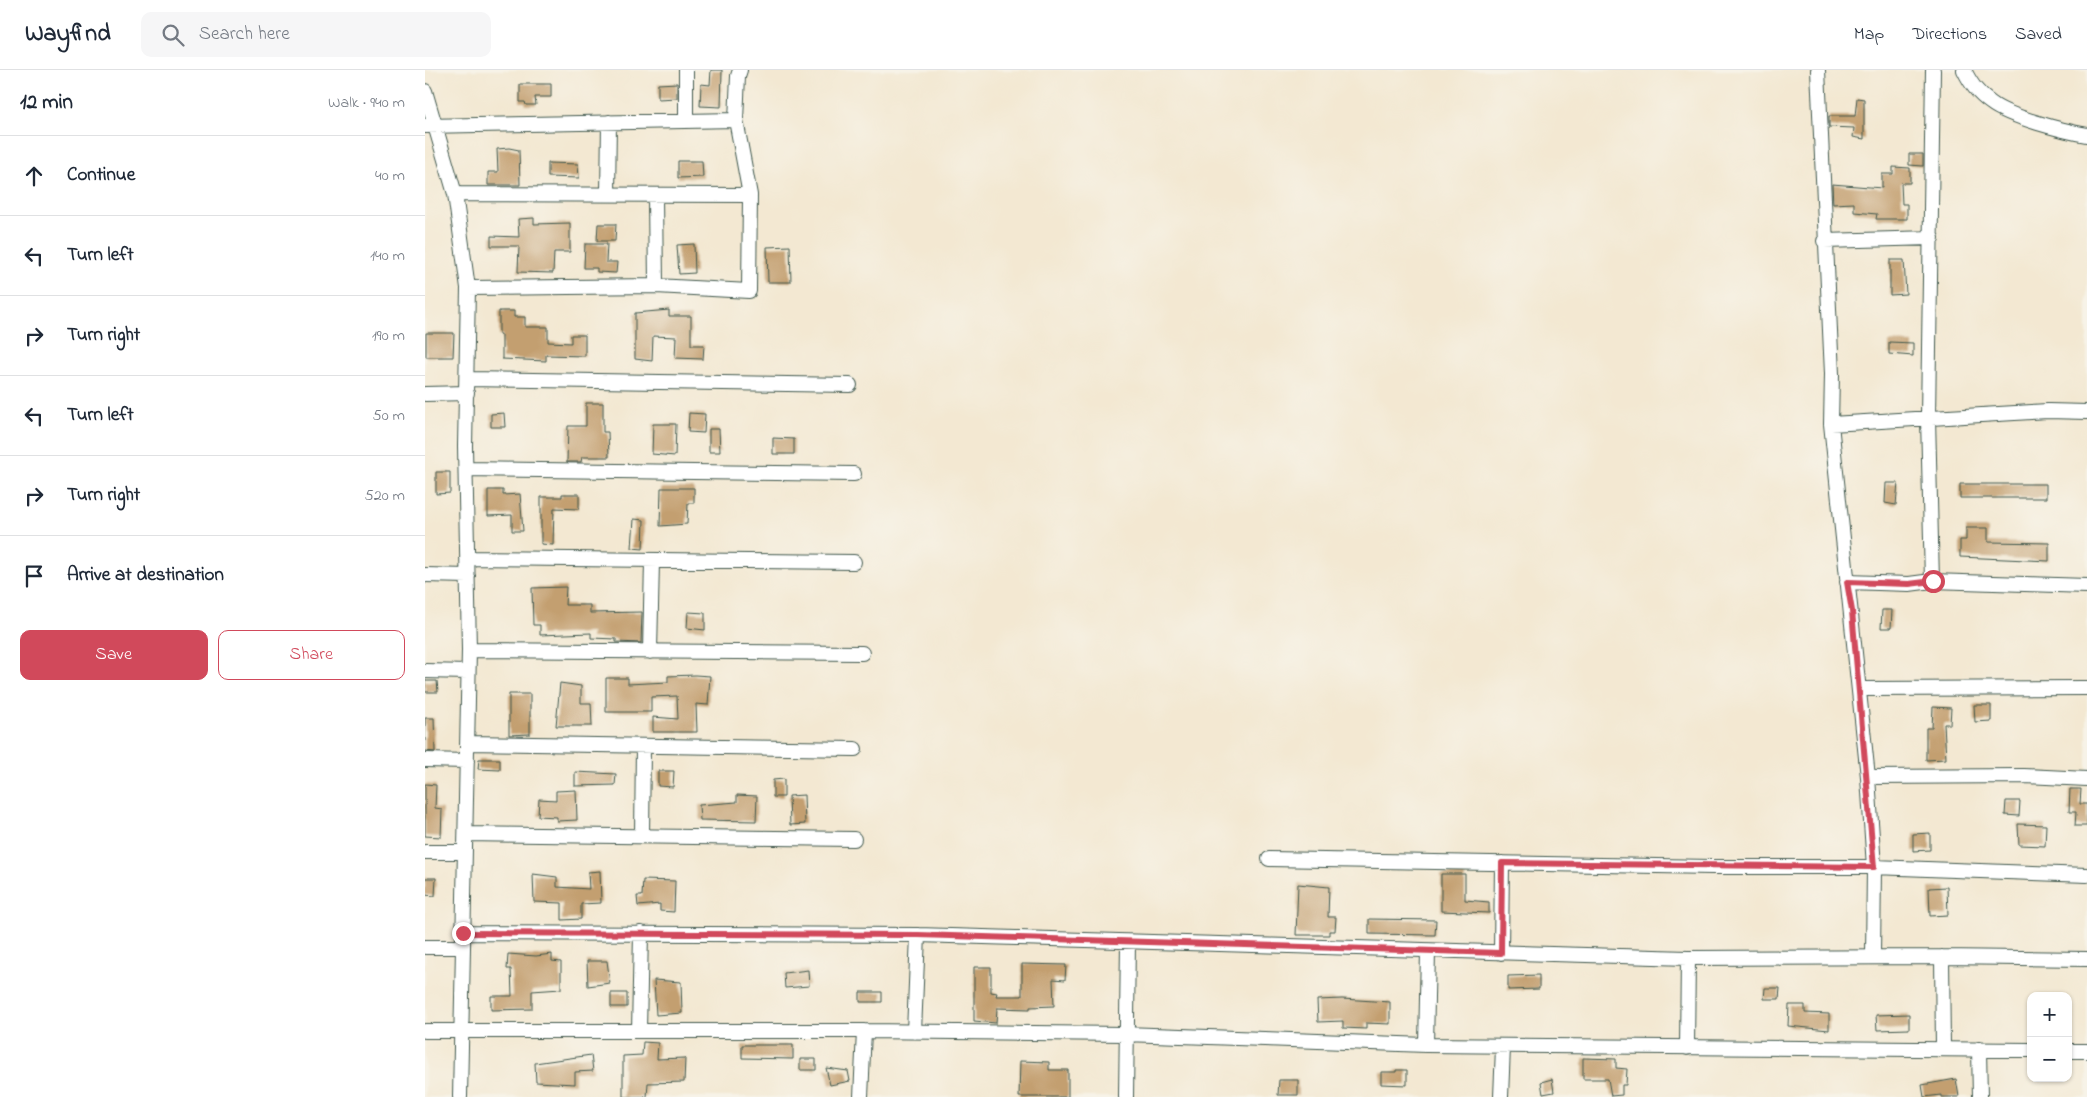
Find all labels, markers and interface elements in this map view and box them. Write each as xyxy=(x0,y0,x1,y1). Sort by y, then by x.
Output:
search box xyxy=(141,12,491,57)
text: Wayfind xyxy=(25,17,111,52)
icon: search xyxy=(159,21,187,49)
text: Search here xyxy=(199,21,290,48)
text: Map xyxy=(1854,22,1884,48)
text: Directions xyxy=(1912,22,1987,48)
text: Saved xyxy=(2015,22,2062,48)
text: 12 min xyxy=(20,88,73,118)
text: Walk · 940 m xyxy=(328,91,405,115)
icon: ahead xyxy=(20,162,48,190)
text: Continue xyxy=(67,162,135,189)
text: 40 m xyxy=(375,164,405,188)
icon: left xyxy=(20,242,48,270)
text: Turn left xyxy=(67,242,134,269)
text: 140 m xyxy=(370,244,405,268)
icon: right xyxy=(20,322,48,350)
text: Turn right xyxy=(67,322,140,349)
text: 190 m xyxy=(372,324,405,348)
icon: left xyxy=(20,402,48,430)
text: Turn left xyxy=(67,402,134,429)
text: 50 m xyxy=(373,404,405,428)
icon: right xyxy=(20,482,48,510)
text: Turn right xyxy=(67,482,140,509)
text: 520 m xyxy=(365,484,405,508)
icon: arrive xyxy=(20,562,48,590)
text: Arrive at destination xyxy=(67,562,224,589)
route start xyxy=(1922,570,1945,593)
button: Save xyxy=(20,630,208,680)
button: Share xyxy=(218,630,405,680)
route end xyxy=(452,922,475,945)
map controls xyxy=(2027,992,2072,1082)
button: + xyxy=(2027,992,2072,1037)
button: − xyxy=(2027,1037,2072,1082)

